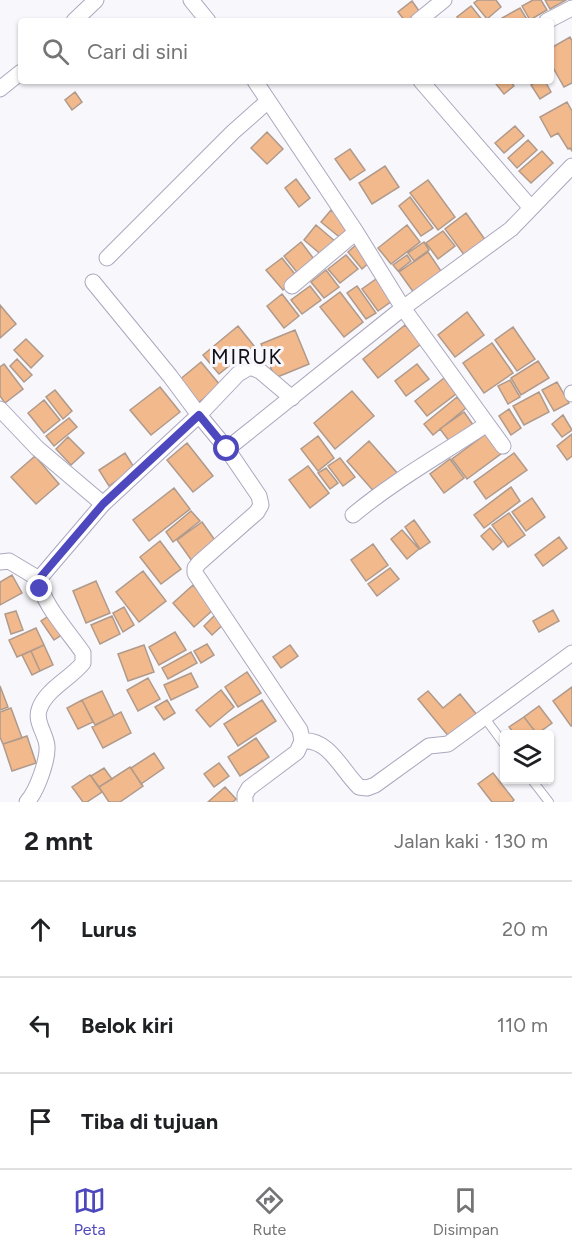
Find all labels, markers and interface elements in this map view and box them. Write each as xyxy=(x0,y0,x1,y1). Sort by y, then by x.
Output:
search box xyxy=(18,18,554,84)
icon: search xyxy=(39,35,72,68)
text: Cari di sini xyxy=(87,38,188,65)
district label: MIRUK xyxy=(211,344,283,369)
route start xyxy=(213,435,239,461)
route end xyxy=(26,575,52,601)
map controls xyxy=(500,730,554,784)
button: layers xyxy=(500,730,554,784)
text: 2 mnt xyxy=(24,825,93,857)
text: Jalan kaki · 130 m xyxy=(394,829,548,853)
icon: ahead xyxy=(24,913,57,946)
text: Lurus xyxy=(81,916,136,943)
text: 20 m xyxy=(502,917,548,941)
icon: left xyxy=(24,1009,57,1042)
text: Belok kiri xyxy=(81,1012,174,1039)
text: 110 m xyxy=(497,1013,548,1037)
icon: arrive xyxy=(24,1105,57,1138)
text: Tiba di tujuan xyxy=(81,1108,218,1135)
tab: Peta xyxy=(73,1184,106,1239)
tab: Rute xyxy=(253,1184,286,1239)
tab: Disimpan xyxy=(433,1184,499,1239)

